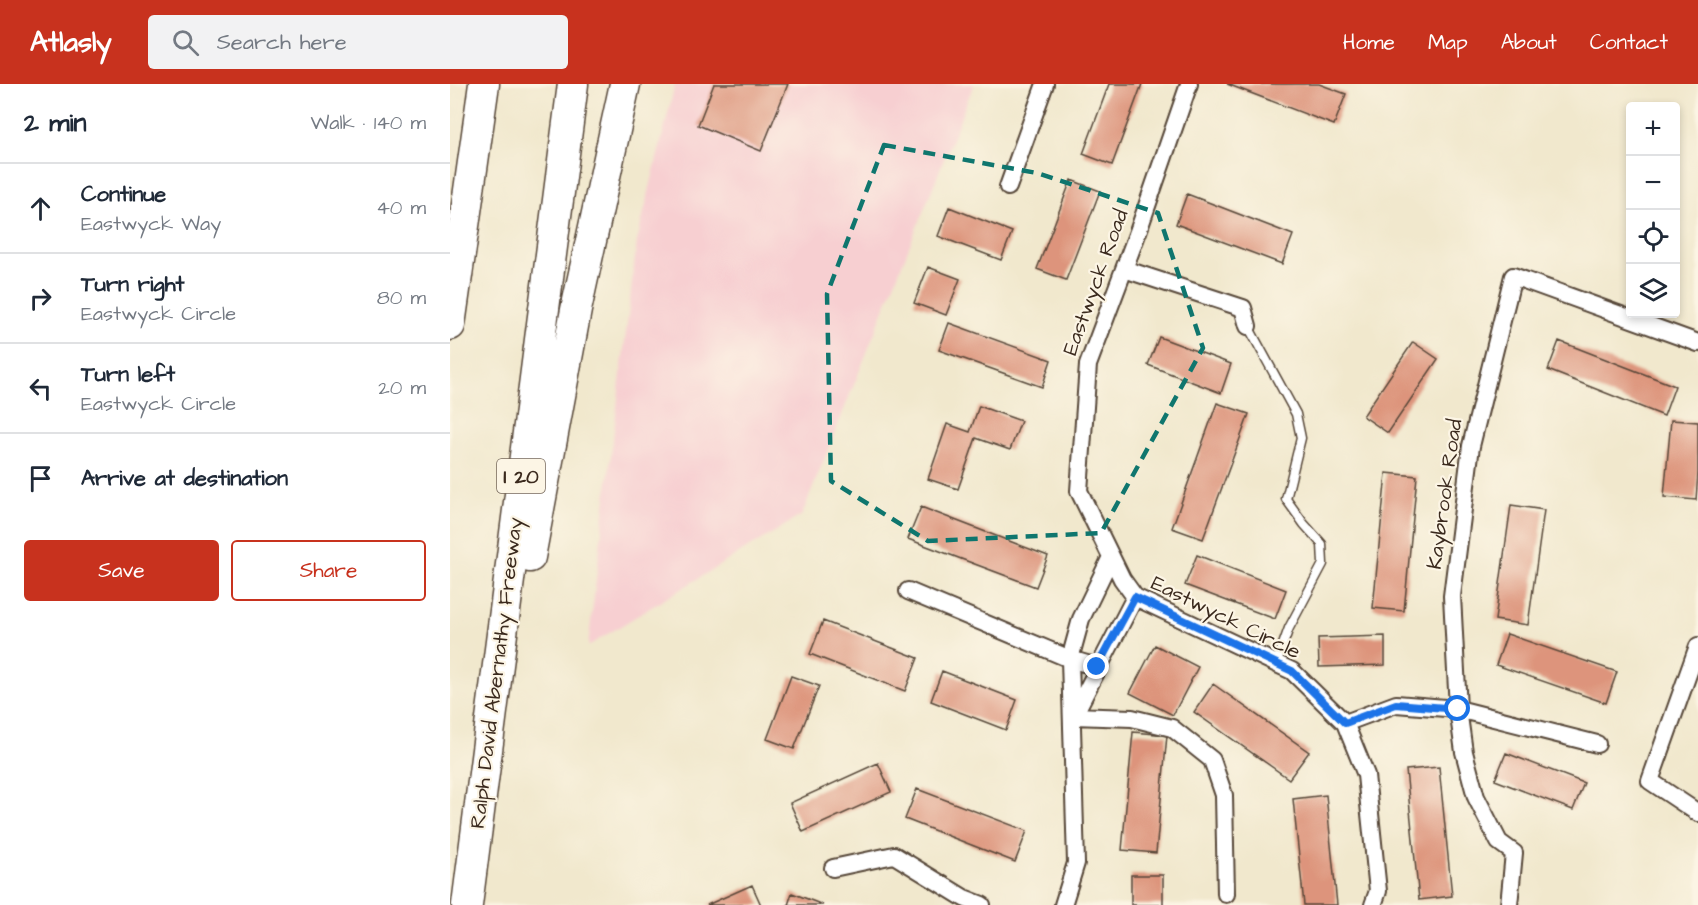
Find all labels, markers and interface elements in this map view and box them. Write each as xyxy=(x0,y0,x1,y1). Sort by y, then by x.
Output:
search box xyxy=(148,15,568,69)
text: Atlasly xyxy=(30,23,112,62)
icon: search xyxy=(169,26,202,59)
text: Search here xyxy=(217,27,347,58)
text: Home xyxy=(1343,28,1395,57)
text: Map xyxy=(1428,28,1468,57)
text: About xyxy=(1501,28,1557,57)
text: Contact xyxy=(1590,28,1668,57)
map controls xyxy=(1626,102,1680,318)
button: + xyxy=(1626,102,1680,156)
text: 2 min xyxy=(24,105,86,141)
text: Walk · 140 m xyxy=(310,109,426,137)
button: − xyxy=(1626,156,1680,210)
text: Continue xyxy=(81,179,166,210)
icon: ahead xyxy=(24,192,57,225)
text: 40 m xyxy=(376,194,426,222)
street label: Eastwyck Road xyxy=(1056,205,1137,360)
text: Eastwyck Way xyxy=(81,210,221,238)
button: locate xyxy=(1626,210,1680,264)
button: layers xyxy=(1626,264,1680,318)
text: Turn right xyxy=(81,269,184,300)
icon: right xyxy=(24,282,57,315)
text: 80 m xyxy=(377,284,426,312)
text: Eastwyck Circle xyxy=(81,300,236,328)
text: Turn left xyxy=(81,359,175,390)
icon: left xyxy=(24,372,57,405)
text: 20 m xyxy=(378,374,426,402)
text: Eastwyck Circle xyxy=(81,390,236,418)
street label: Kaybrook Road xyxy=(1420,417,1471,571)
road number: I 20 xyxy=(497,459,545,493)
icon: arrive xyxy=(24,462,57,495)
text: Arrive at destination xyxy=(81,463,288,494)
street label: Ralph David Abernathy Freeway xyxy=(463,515,532,831)
button: Save xyxy=(24,540,219,601)
button: Share xyxy=(231,540,426,601)
street label: Eastwyck Circle xyxy=(1145,569,1305,668)
route end xyxy=(1083,653,1109,679)
route start xyxy=(1444,695,1470,721)

